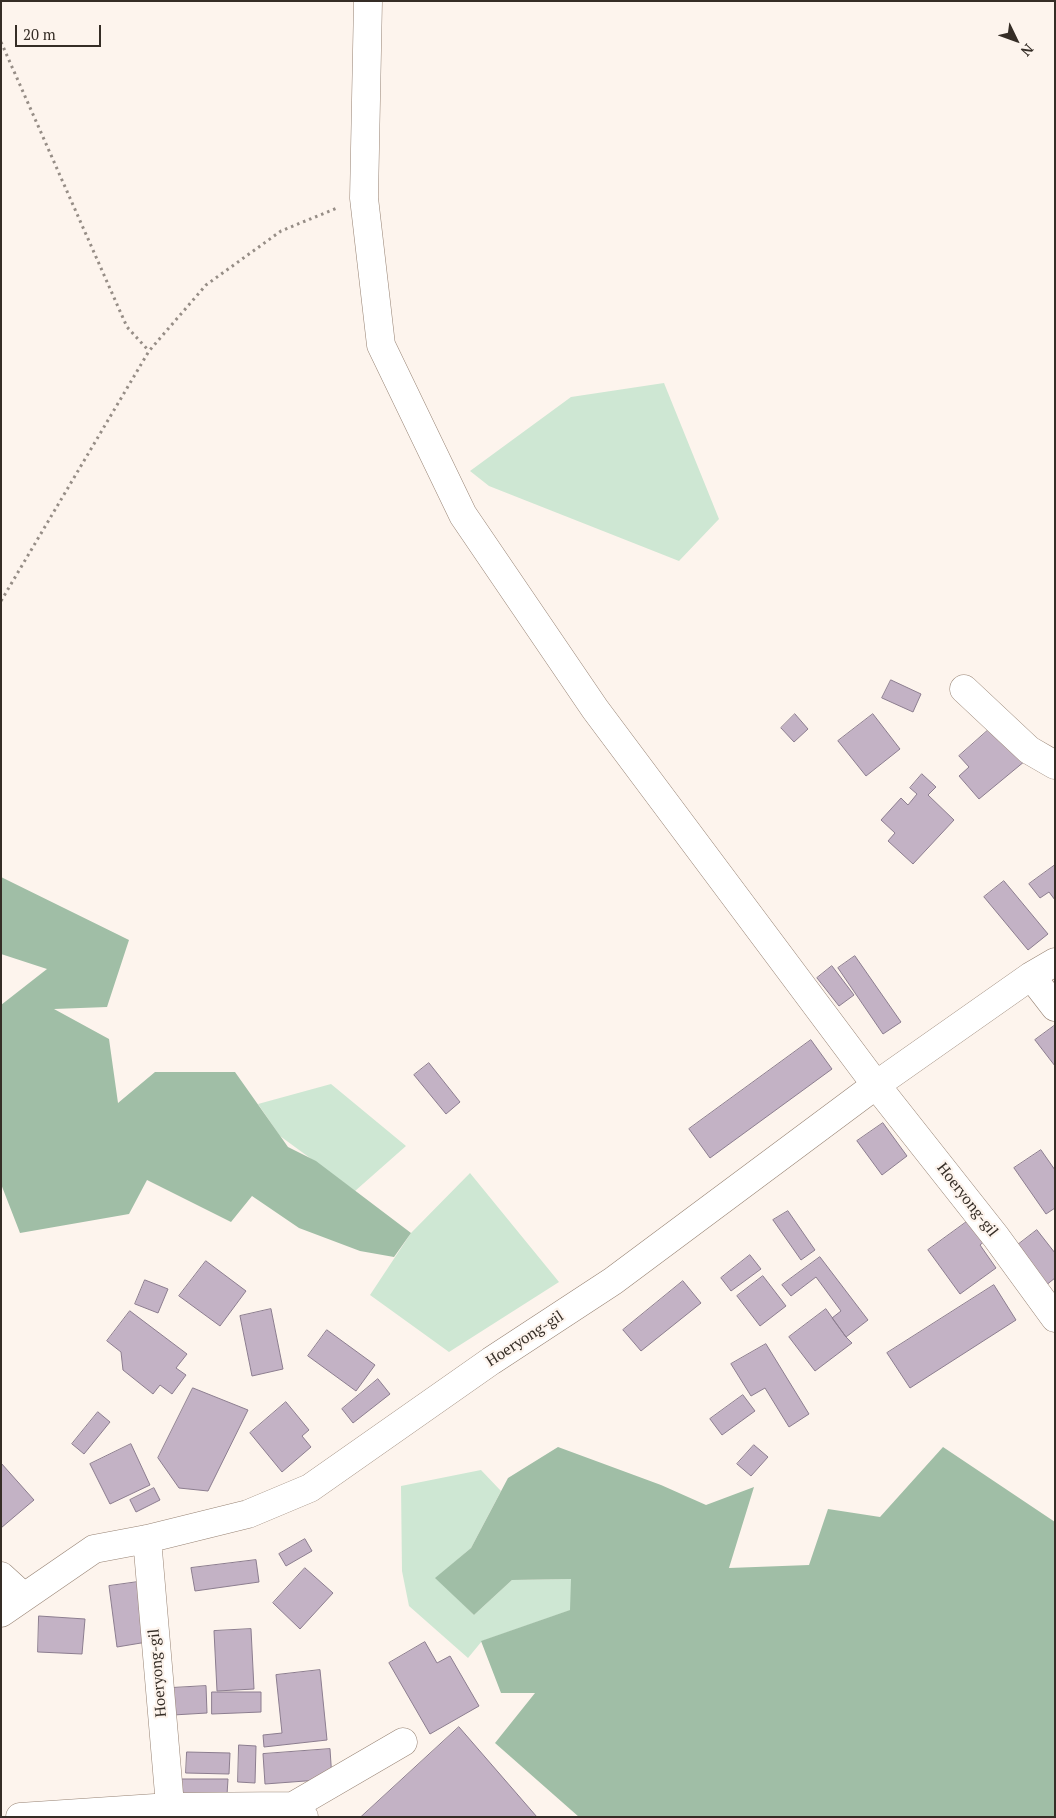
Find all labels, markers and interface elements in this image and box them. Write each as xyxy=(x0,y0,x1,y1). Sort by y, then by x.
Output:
scale bar xyxy=(18,15,104,47)
north arrow xyxy=(991,15,1041,65)
text: 20 m xyxy=(23,24,56,44)
text: N xyxy=(1017,40,1038,61)
street label: Hoeryong-gil xyxy=(933,1160,1001,1240)
street label: Hoeryong-gil xyxy=(483,1307,567,1371)
street label: Hoeryong-gil xyxy=(145,1628,171,1718)

